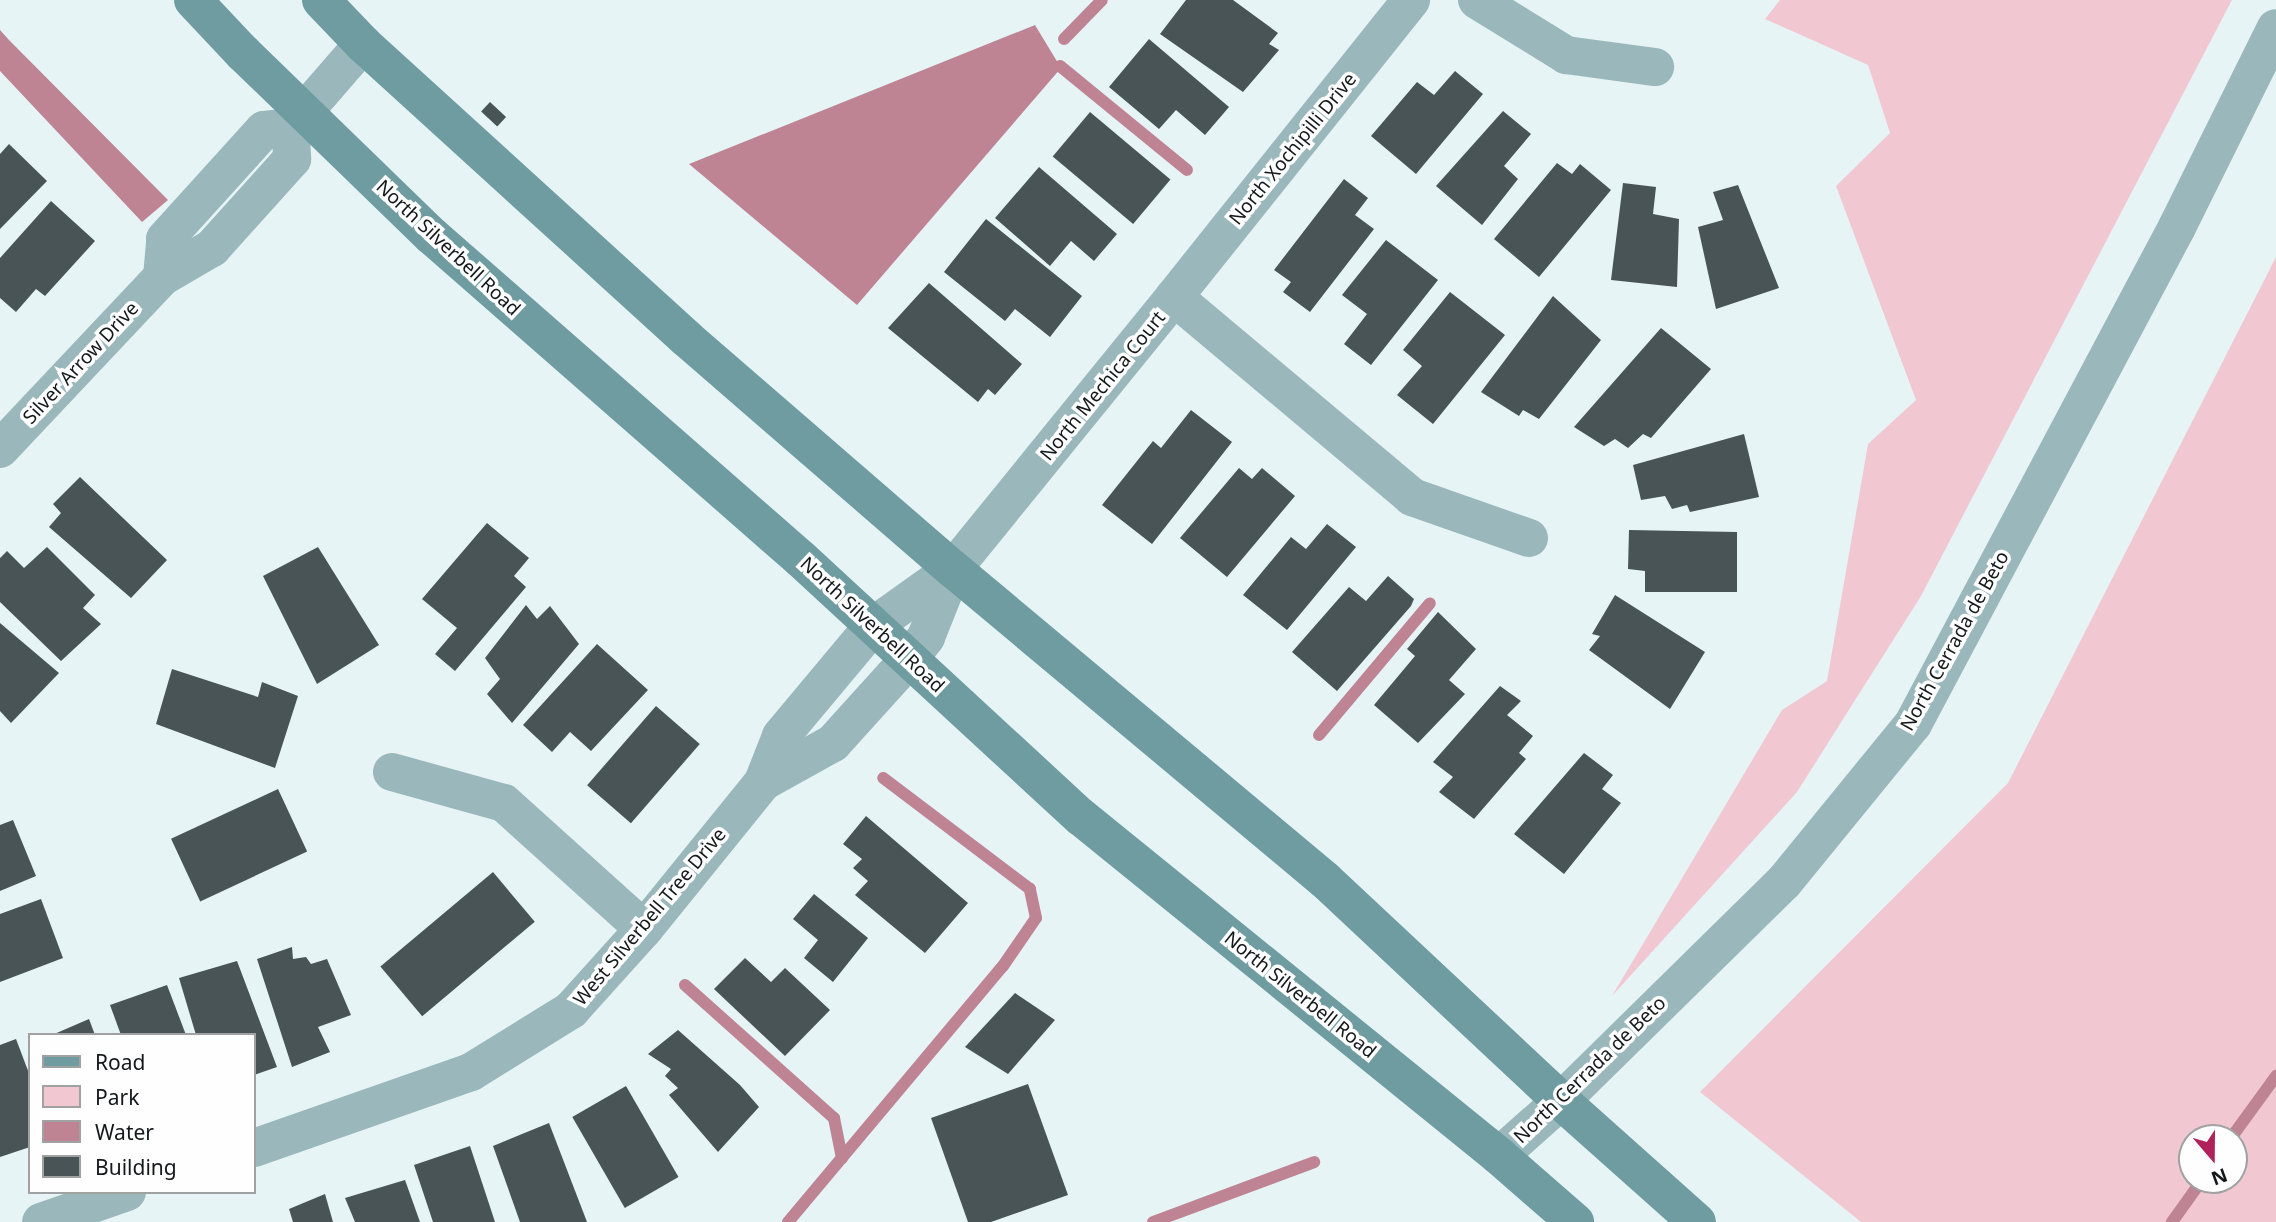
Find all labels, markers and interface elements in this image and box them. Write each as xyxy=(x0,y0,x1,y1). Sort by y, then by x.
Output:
street label: North Xochipilli Drive xyxy=(1225,68,1361,230)
street label: North Silverbell Road xyxy=(371,175,525,321)
street label: Silver Arrow Drive xyxy=(19,297,143,429)
street label: North Mechica Court xyxy=(1036,307,1170,465)
street label: North Cerrada de Beto xyxy=(1896,547,2014,735)
street label: North Silverbell Road xyxy=(795,552,949,698)
street label: West Silverbell Tree Drive xyxy=(569,824,731,1010)
street label: North Silverbell Road xyxy=(1220,927,1380,1063)
street label: North Cerrada de Beto xyxy=(1509,992,1671,1148)
legend xyxy=(28,1033,256,1194)
text: Road xyxy=(95,1048,145,1076)
text: Park xyxy=(95,1083,139,1111)
text: Water xyxy=(95,1118,154,1146)
north arrow xyxy=(2178,1124,2248,1194)
text: Building xyxy=(95,1153,177,1181)
text: N xyxy=(2208,1162,2231,1192)

